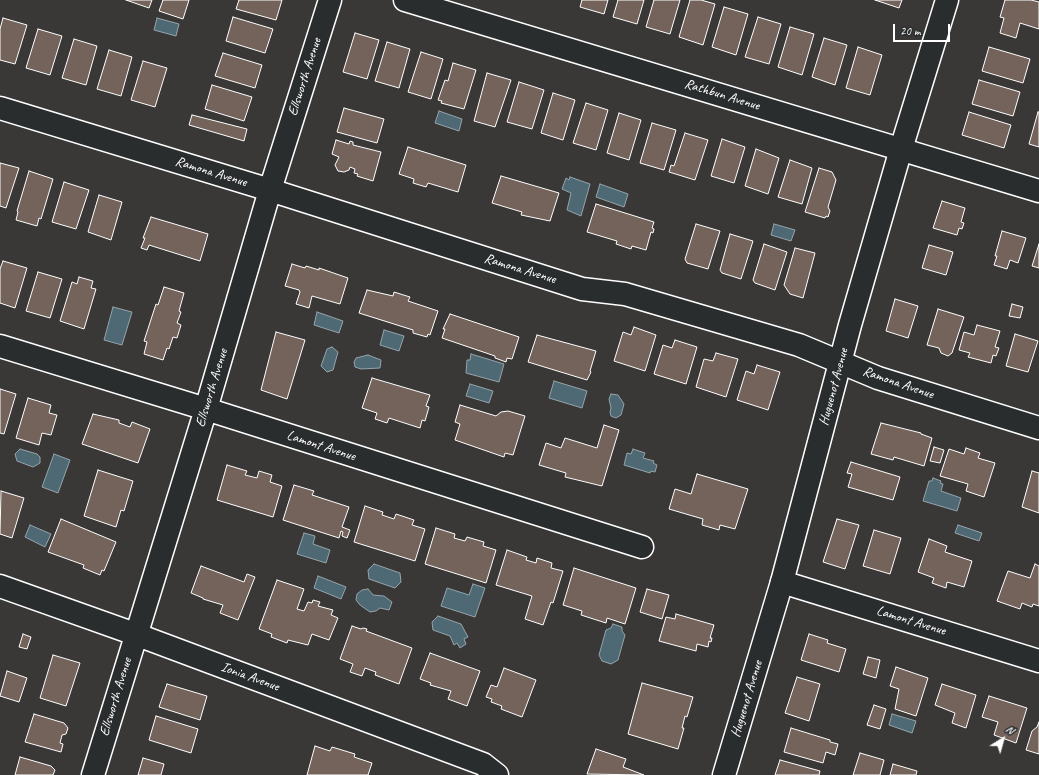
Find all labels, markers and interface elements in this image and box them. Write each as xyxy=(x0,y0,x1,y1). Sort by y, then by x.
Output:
scale bar xyxy=(895,16,952,42)
text: 20 m xyxy=(900,23,920,39)
street label: Ellsworth Avenue xyxy=(285,36,325,118)
street label: Rathbun Avenue xyxy=(682,76,762,114)
street label: Ramona Avenue xyxy=(173,153,249,191)
street label: Ramona Avenue xyxy=(482,250,558,288)
street label: Ellsworth Avenue xyxy=(192,347,232,429)
street label: Huguenot Avenue xyxy=(816,347,852,427)
street label: Ramona Avenue xyxy=(860,363,936,403)
street label: Lamont Avenue xyxy=(284,427,358,465)
street label: Lamont Avenue xyxy=(874,603,948,639)
street label: Ellsworth Avenue xyxy=(96,656,136,738)
street label: Ionia Avenue xyxy=(219,659,281,695)
street label: Huguenot Avenue xyxy=(727,659,767,739)
north arrow xyxy=(983,719,1023,759)
text: N xyxy=(1003,722,1017,737)

